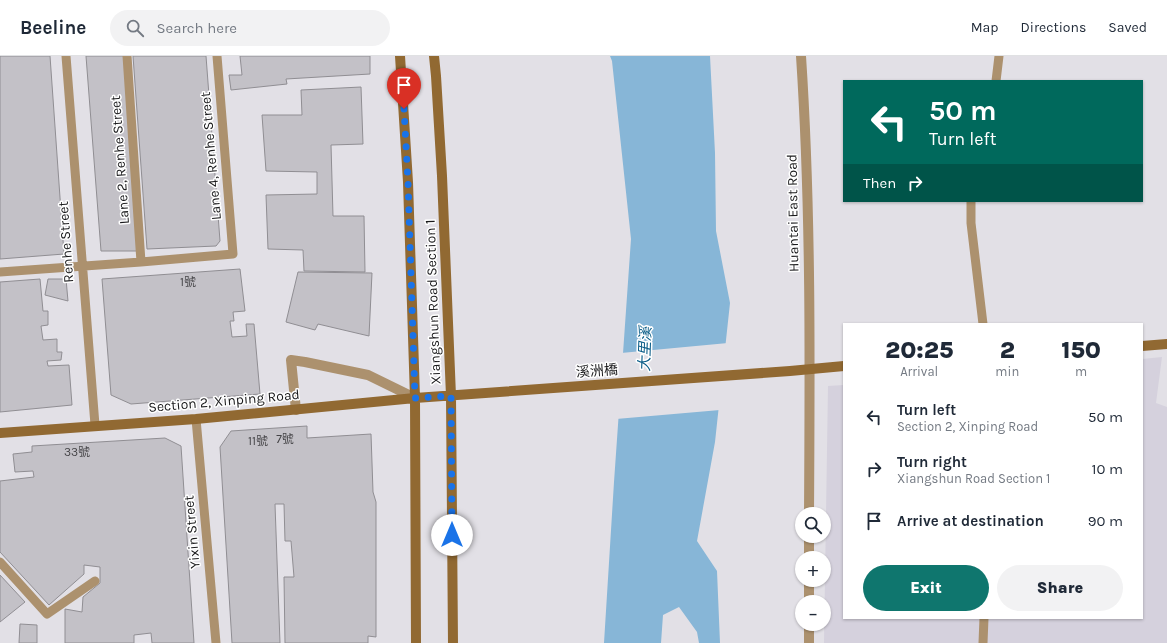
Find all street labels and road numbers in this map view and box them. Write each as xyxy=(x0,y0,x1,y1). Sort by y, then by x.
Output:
street label: Lane 4, Renhe Street xyxy=(197,91,225,221)
street label: Lane 2, Renhe Street xyxy=(107,95,133,225)
street label: Huantai East Road xyxy=(783,154,803,272)
street label: Renhe Street xyxy=(55,201,77,283)
street label: Xiangshun Road Section 1 xyxy=(422,219,444,385)
street label: 溪洲橋 xyxy=(575,361,619,381)
street label: Section 2, Xinping Road xyxy=(148,386,300,416)
street label: Yixin Street xyxy=(180,495,204,569)

